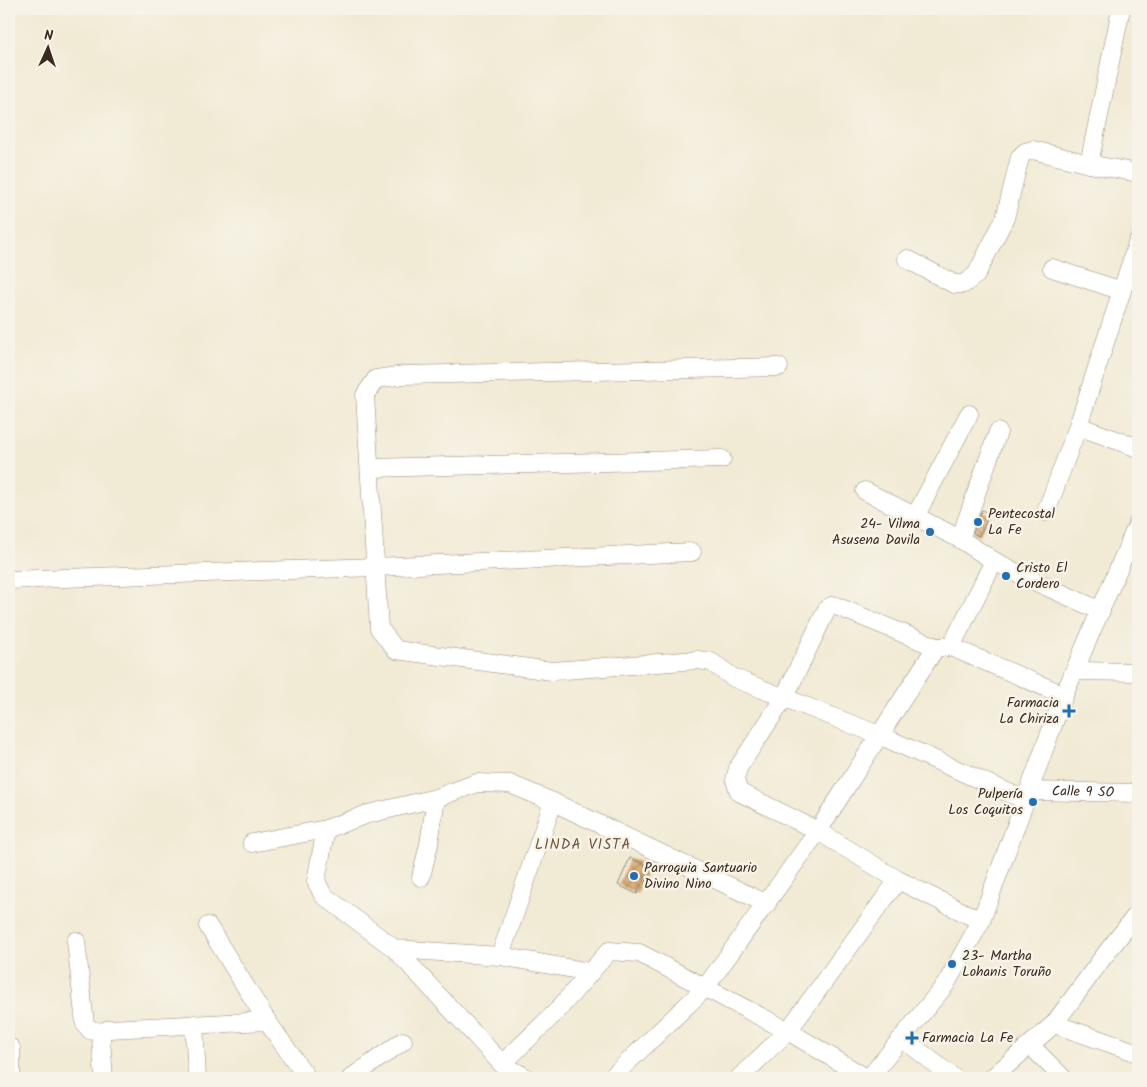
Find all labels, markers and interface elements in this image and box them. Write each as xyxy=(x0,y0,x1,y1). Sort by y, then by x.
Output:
north arrow xyxy=(22,22,72,72)
text: N xyxy=(44,25,54,47)
place label: Pentecostal La Fe xyxy=(988,503,1056,541)
place label: 24- Vilma Asusena Davila xyxy=(832,513,920,551)
marker: Pentecostal La Fe xyxy=(972,516,984,528)
marker: 24- Vilma Asusena Davila xyxy=(924,526,936,538)
place label: Cristo El Cordero xyxy=(1016,557,1068,595)
marker: Cristo El Cordero xyxy=(1000,570,1012,582)
place label: Farmacia La Chiriza xyxy=(999,692,1059,730)
marker: Farmacia La Chiriza xyxy=(1063,705,1075,717)
street label: Calle 9 SO xyxy=(1052,780,1115,804)
place label: Pulpería Los Coquitos xyxy=(948,783,1023,821)
marker: Pulpería Los Coquitos xyxy=(1027,796,1039,808)
district label: LINDA VISTA xyxy=(535,833,631,857)
place label: Parroquia Santuario Divino Nino xyxy=(644,857,757,895)
marker: Parroquia Santuario Divino Nino xyxy=(628,870,640,882)
place label: 23- Martha Lohanis Toruño xyxy=(962,945,1051,983)
marker: 23- Martha Lohanis Toruño xyxy=(946,958,958,970)
place label: Farmacia La Fe xyxy=(922,1027,1014,1049)
marker: Farmacia La Fe xyxy=(906,1032,918,1044)

